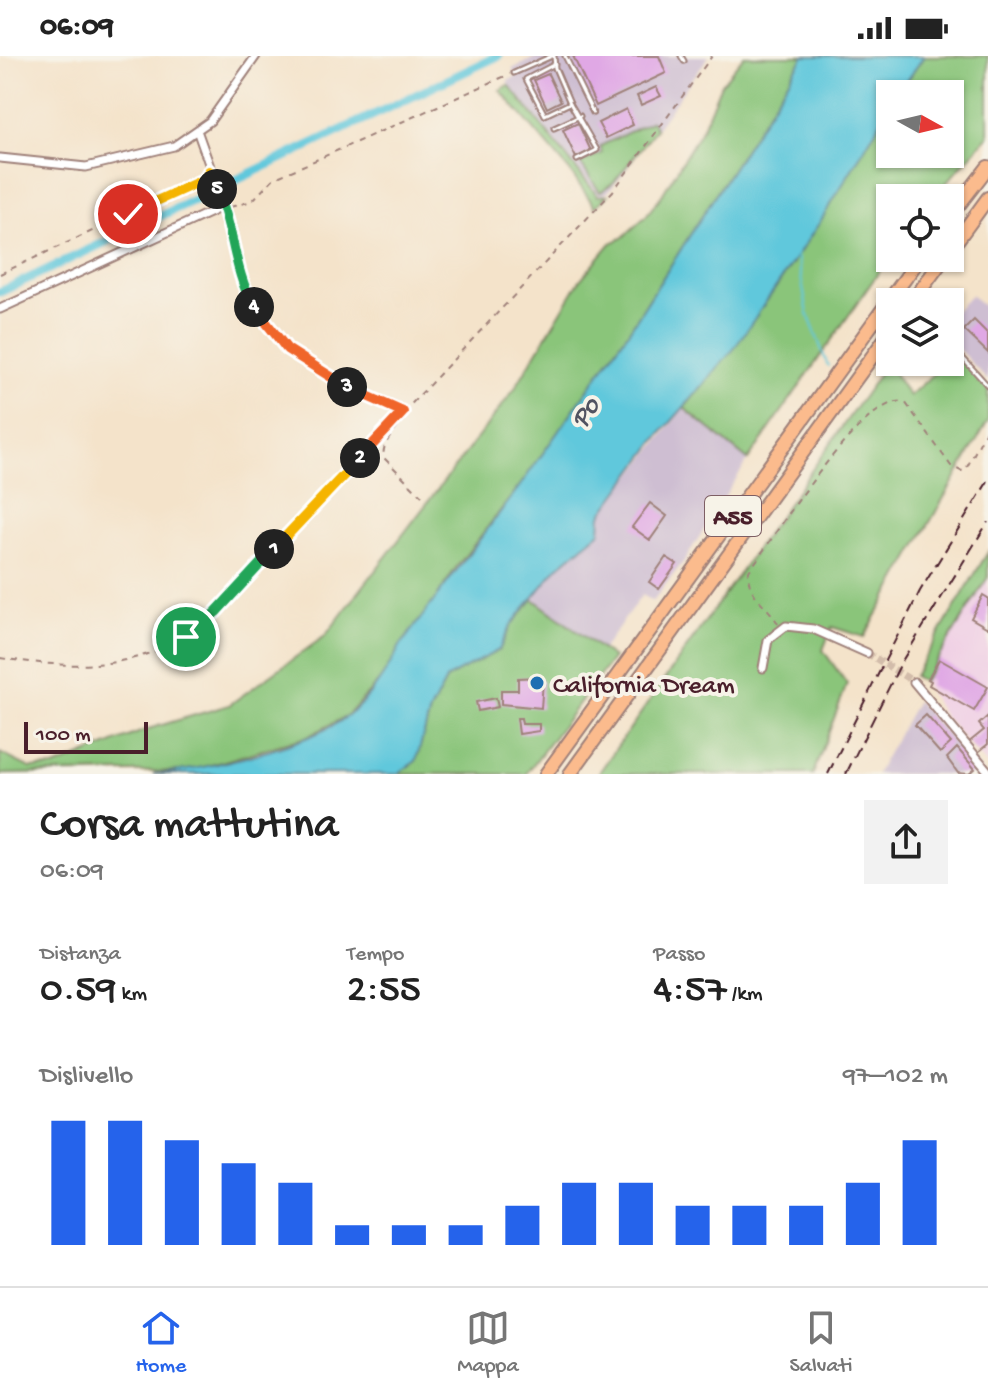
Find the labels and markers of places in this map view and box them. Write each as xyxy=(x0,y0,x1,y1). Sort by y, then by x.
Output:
pin: 5 xyxy=(197,169,237,209)
pin xyxy=(94,180,162,248)
pin: 4 xyxy=(234,287,274,327)
pin: 3 xyxy=(327,367,367,407)
pin: 2 xyxy=(340,438,380,478)
pin: 1 xyxy=(254,529,294,569)
pin xyxy=(152,603,220,671)
place label: California Dream xyxy=(553,672,735,703)
marker: California Dream xyxy=(528,674,546,692)

